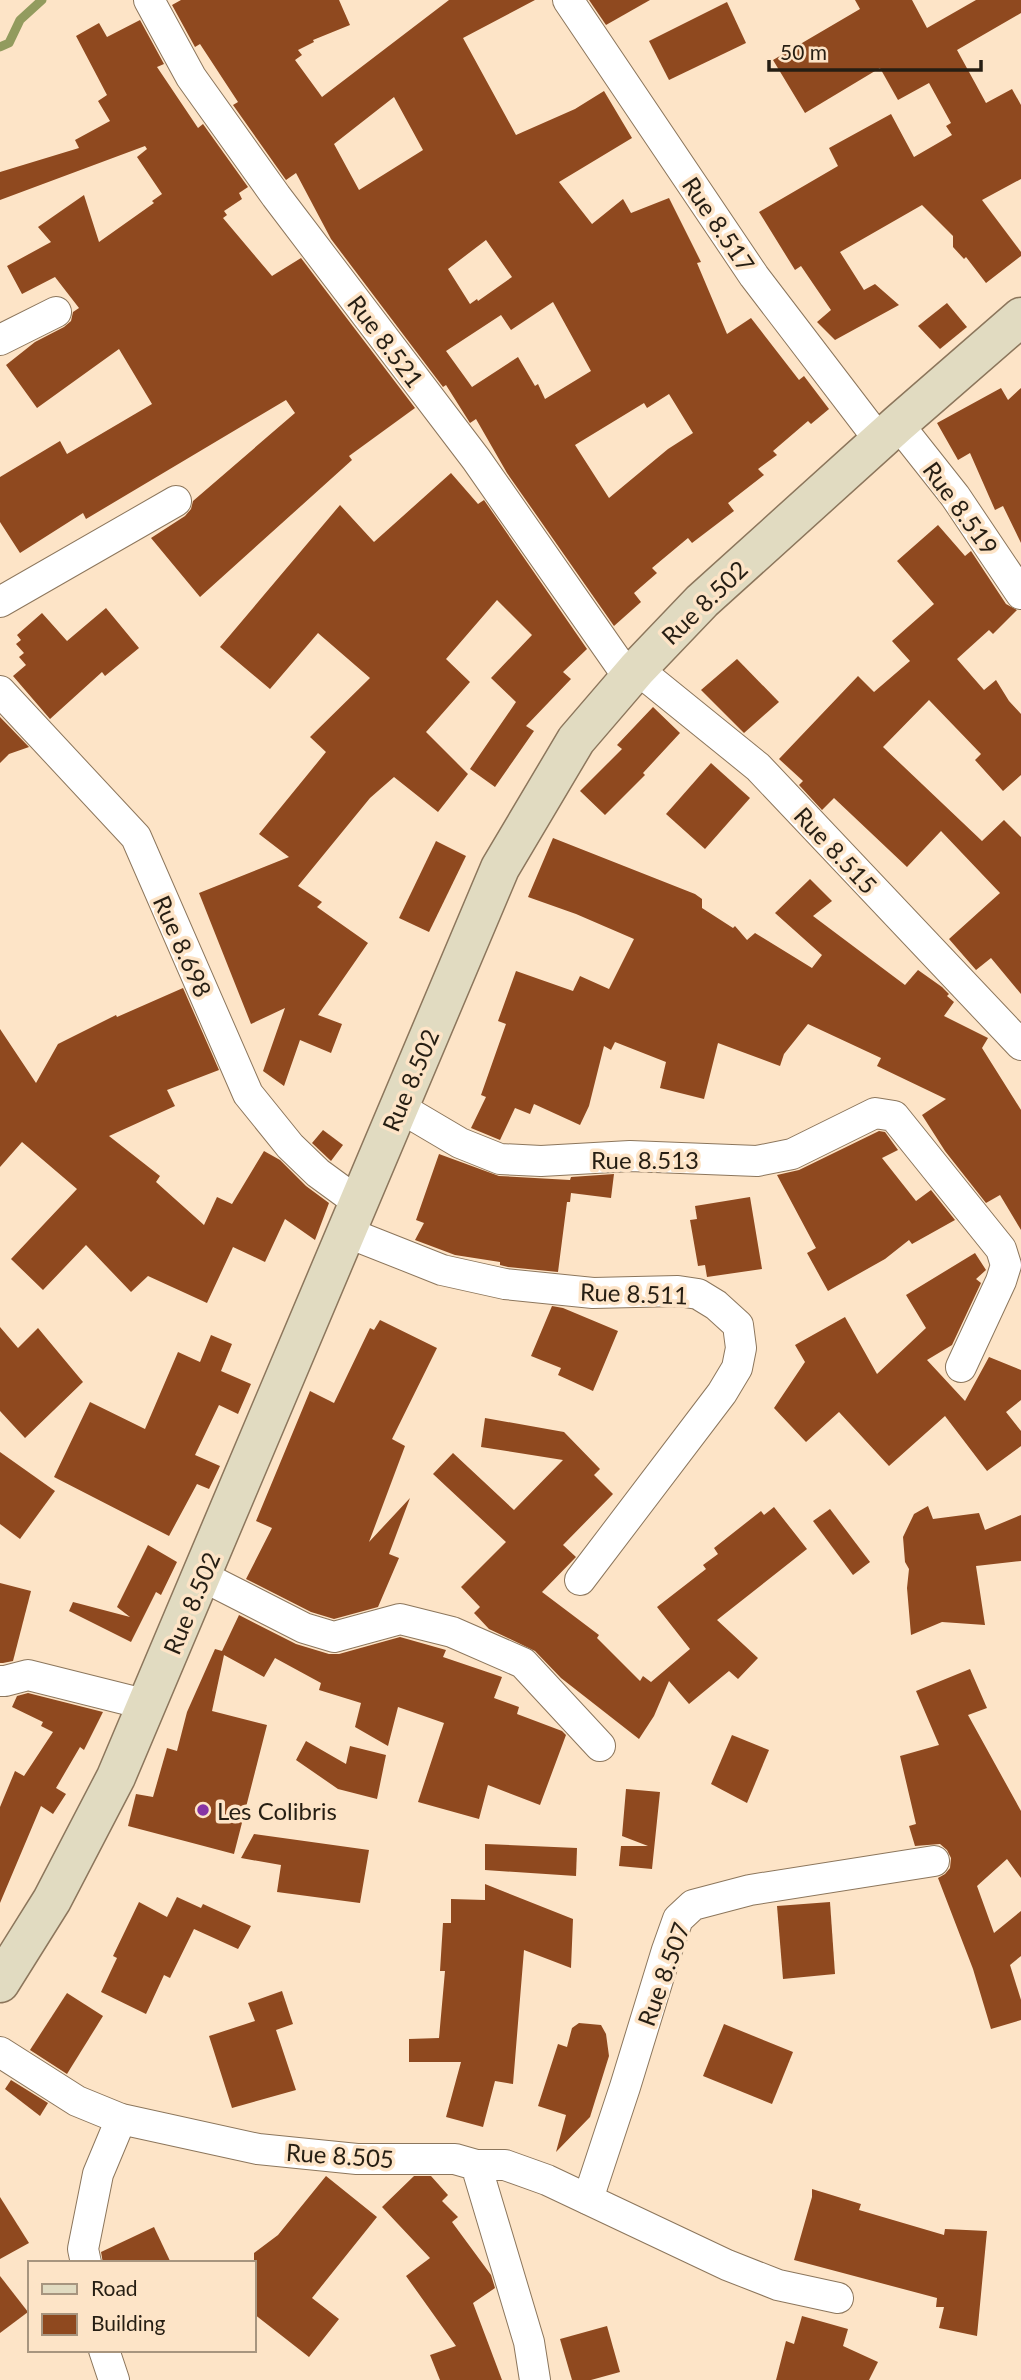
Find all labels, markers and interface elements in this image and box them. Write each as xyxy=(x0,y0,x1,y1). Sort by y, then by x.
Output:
scale bar xyxy=(769,28,981,72)
text: 50 m xyxy=(780,39,827,64)
street label: Rue 8.517 xyxy=(677,171,761,277)
street label: Rue 8.521 xyxy=(342,289,430,393)
street label: Rue 8.519 xyxy=(918,456,1004,560)
street label: Rue 8.502 xyxy=(655,554,753,650)
street label: Rue 8.515 xyxy=(789,801,883,899)
street label: Rue 8.698 xyxy=(148,891,218,1001)
street label: Rue 8.502 xyxy=(376,1025,444,1135)
street label: Rue 8.513 xyxy=(591,1145,699,1174)
street label: Rue 8.511 xyxy=(579,1277,689,1309)
street label: Rue 8.502 xyxy=(157,1548,225,1658)
place label: Les Colibris xyxy=(217,1796,337,1825)
marker: Les Colibris xyxy=(195,1802,211,1818)
street label: Rue 8.507 xyxy=(631,1918,695,2030)
street label: Rue 8.505 xyxy=(285,2137,395,2173)
legend xyxy=(28,2261,256,2352)
text: Road xyxy=(91,2275,138,2300)
text: Building xyxy=(91,2310,166,2335)

